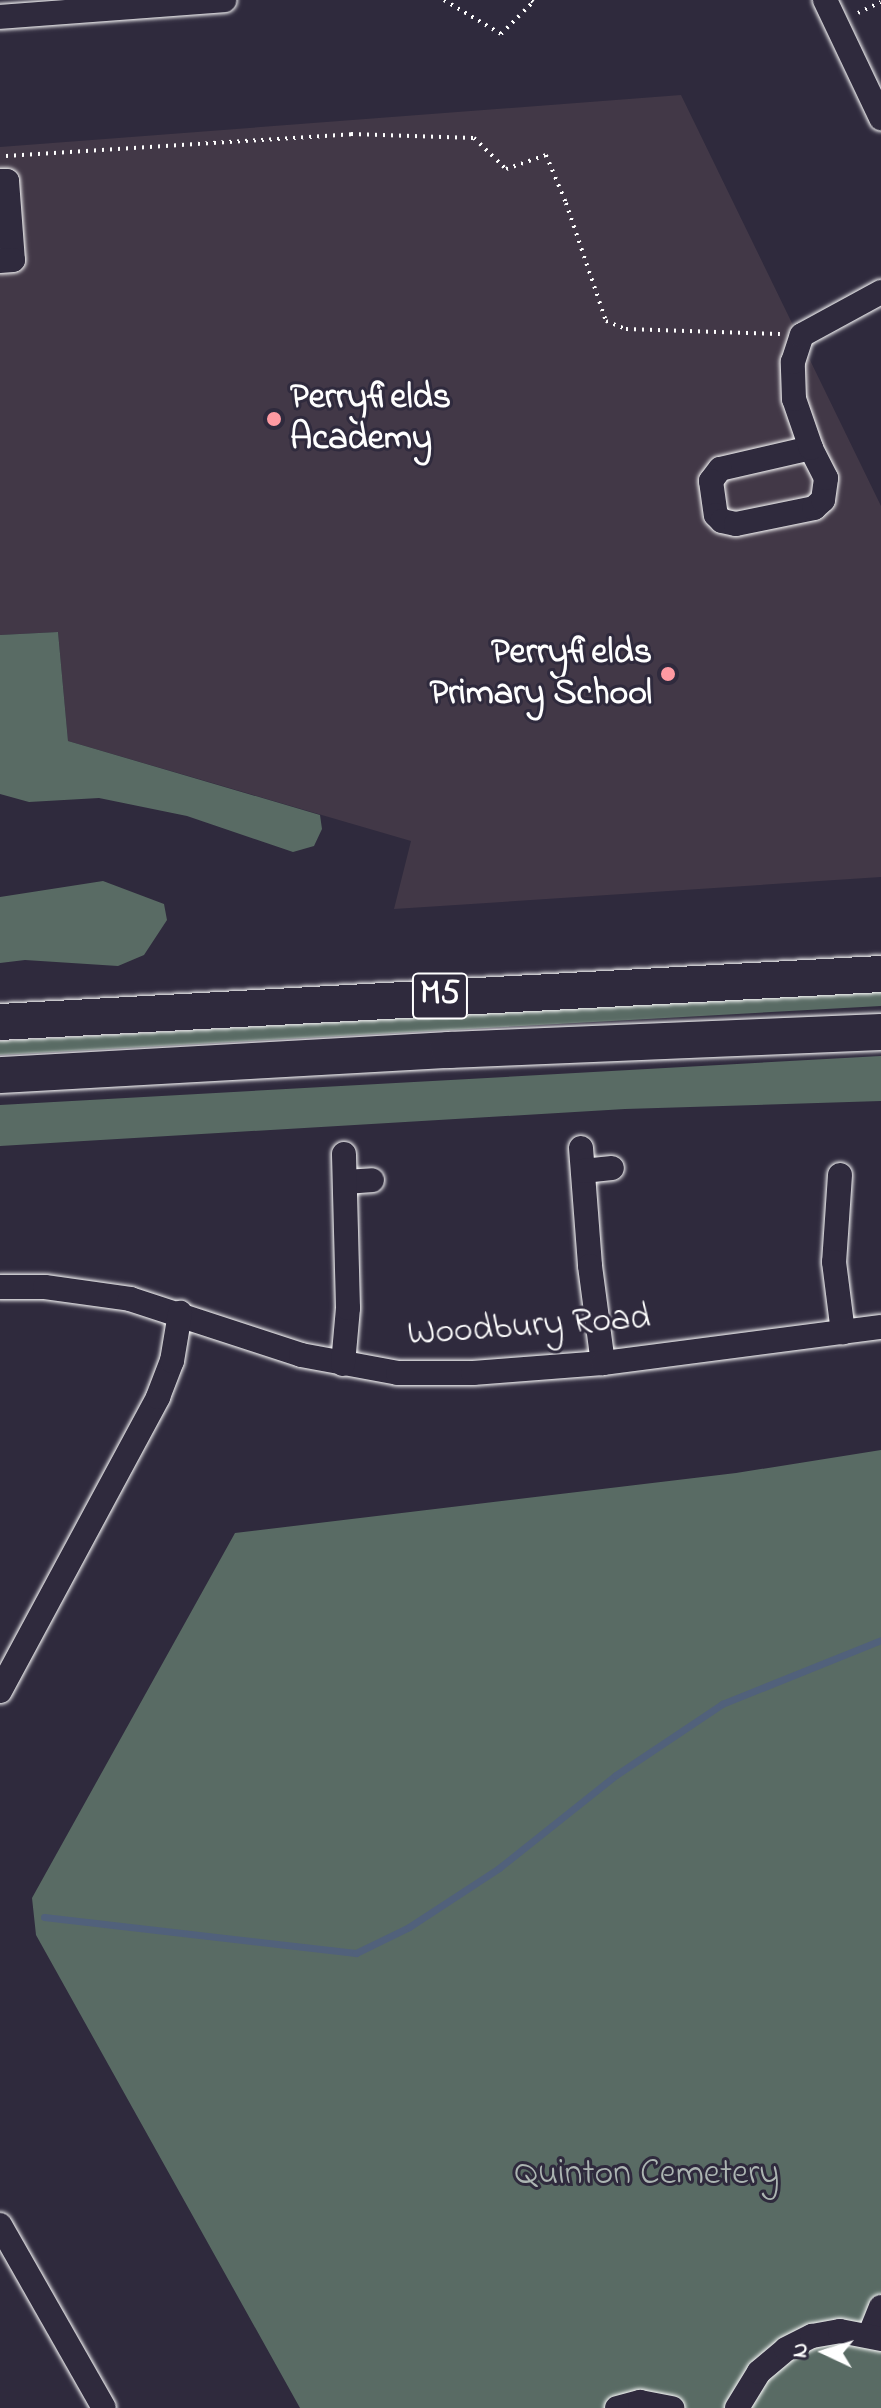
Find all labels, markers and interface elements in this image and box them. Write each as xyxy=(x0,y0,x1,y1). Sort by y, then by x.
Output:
place label: Perryfields Academy xyxy=(290,376,451,461)
marker: Perryfields Academy xyxy=(265,410,283,428)
place label: Perryfields Primary School xyxy=(430,631,652,716)
marker: Perryfields Primary School xyxy=(659,665,677,683)
road number: M5 xyxy=(410,966,470,1026)
street label: Woodbury Road xyxy=(406,1297,652,1357)
park label: Quinton Cemetery xyxy=(515,2153,779,2197)
north arrow xyxy=(785,2312,865,2392)
text: N xyxy=(785,2342,818,2359)

